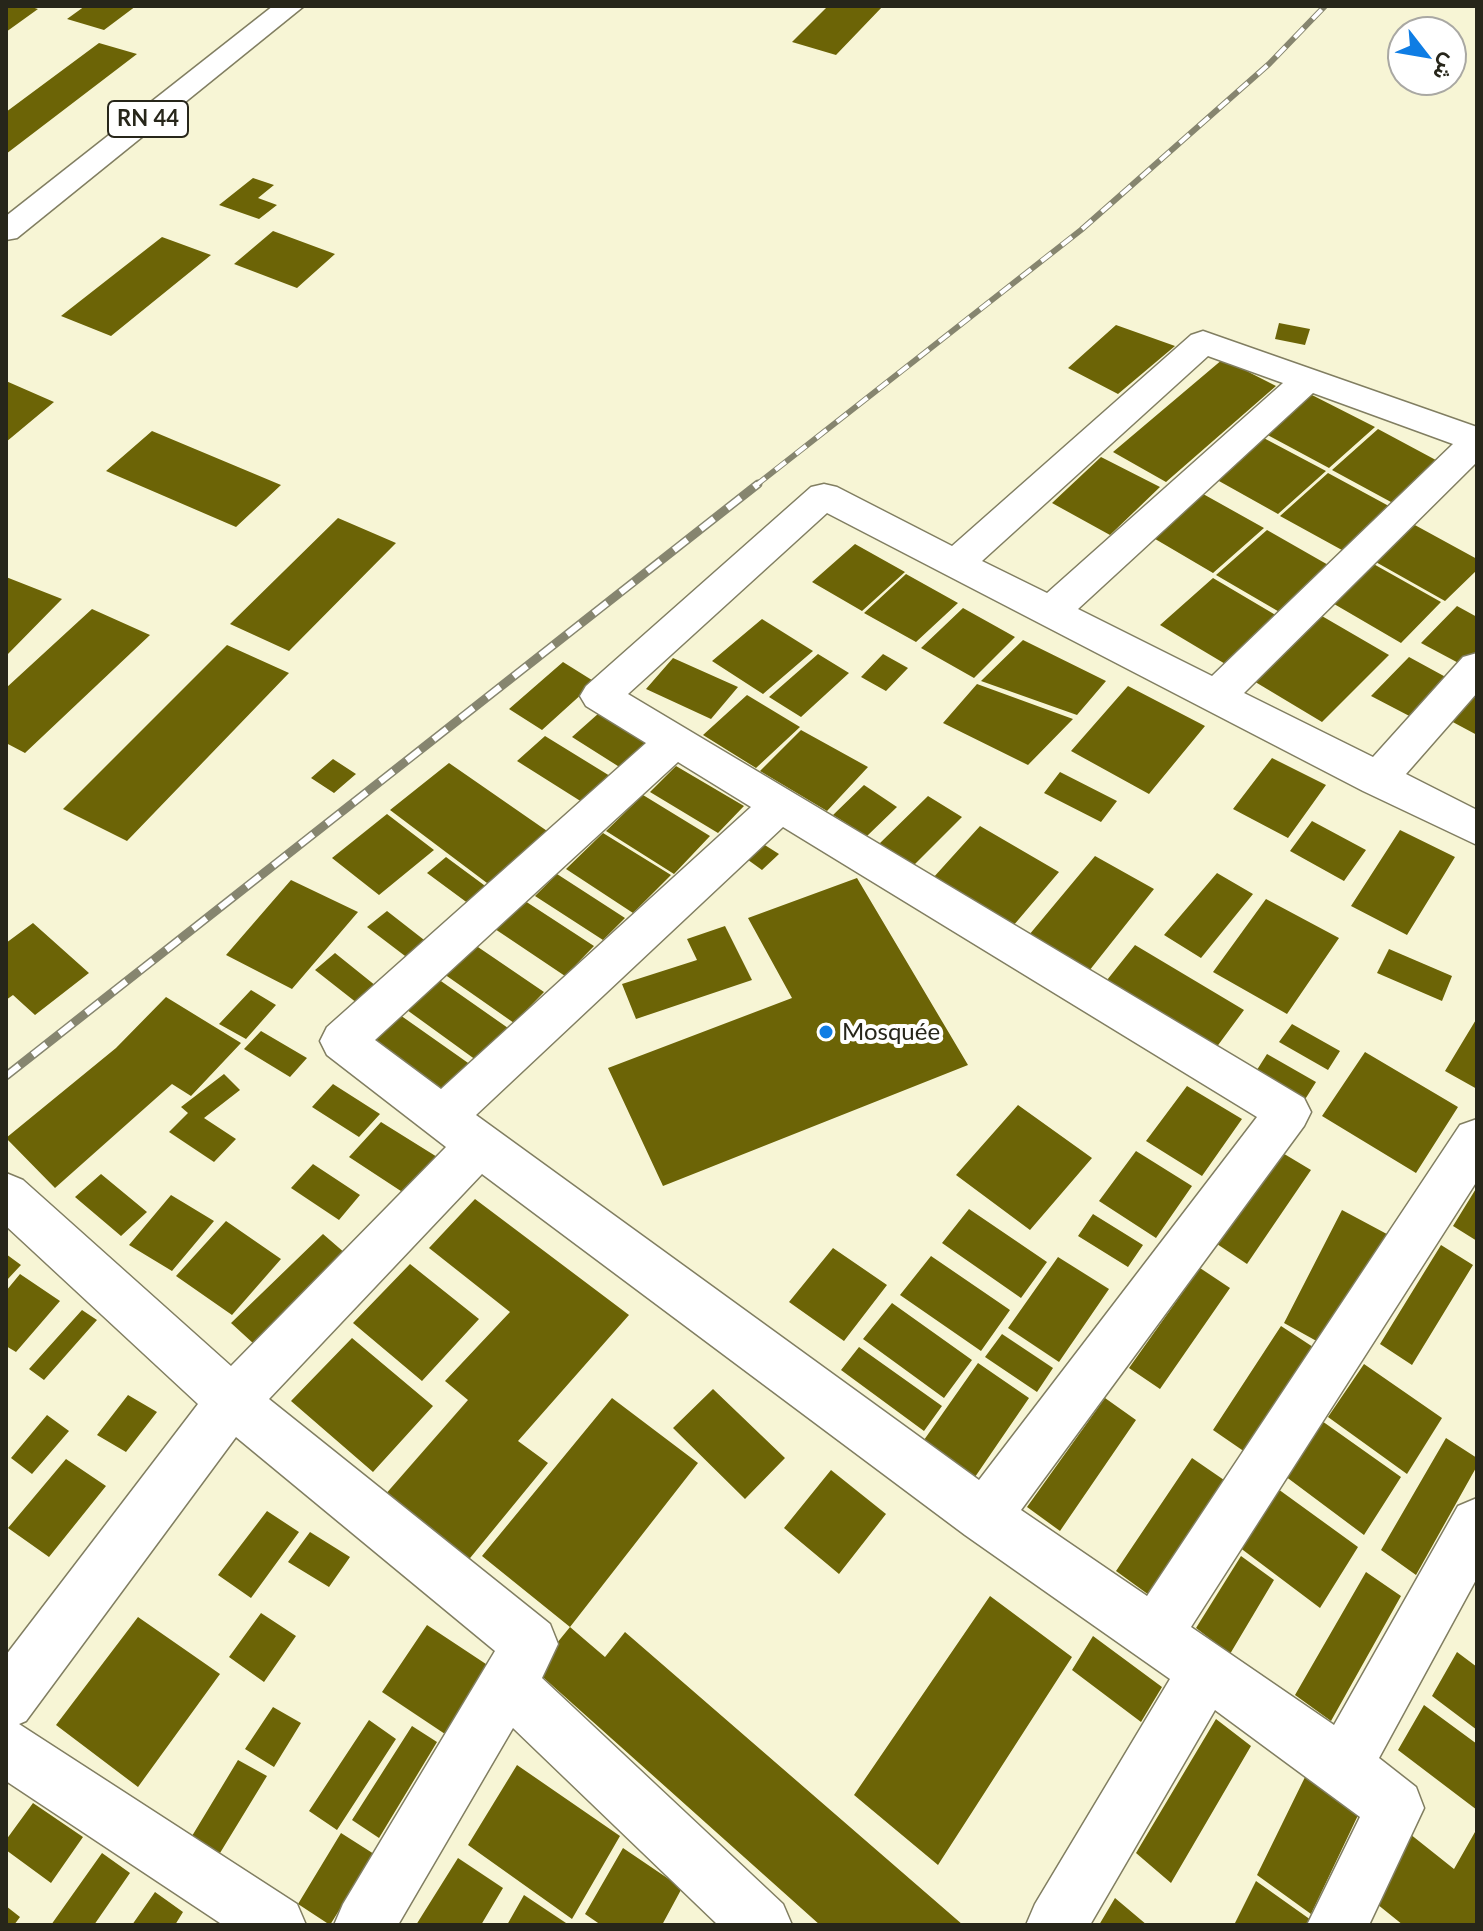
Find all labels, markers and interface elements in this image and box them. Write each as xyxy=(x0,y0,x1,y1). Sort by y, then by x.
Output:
north arrow xyxy=(1387,16,1467,96)
text: ش xyxy=(1428,49,1465,86)
road number: RN 44 xyxy=(108,101,188,137)
place label: Mosquée xyxy=(842,1018,940,1046)
marker: Mosquée xyxy=(817,1023,835,1041)

